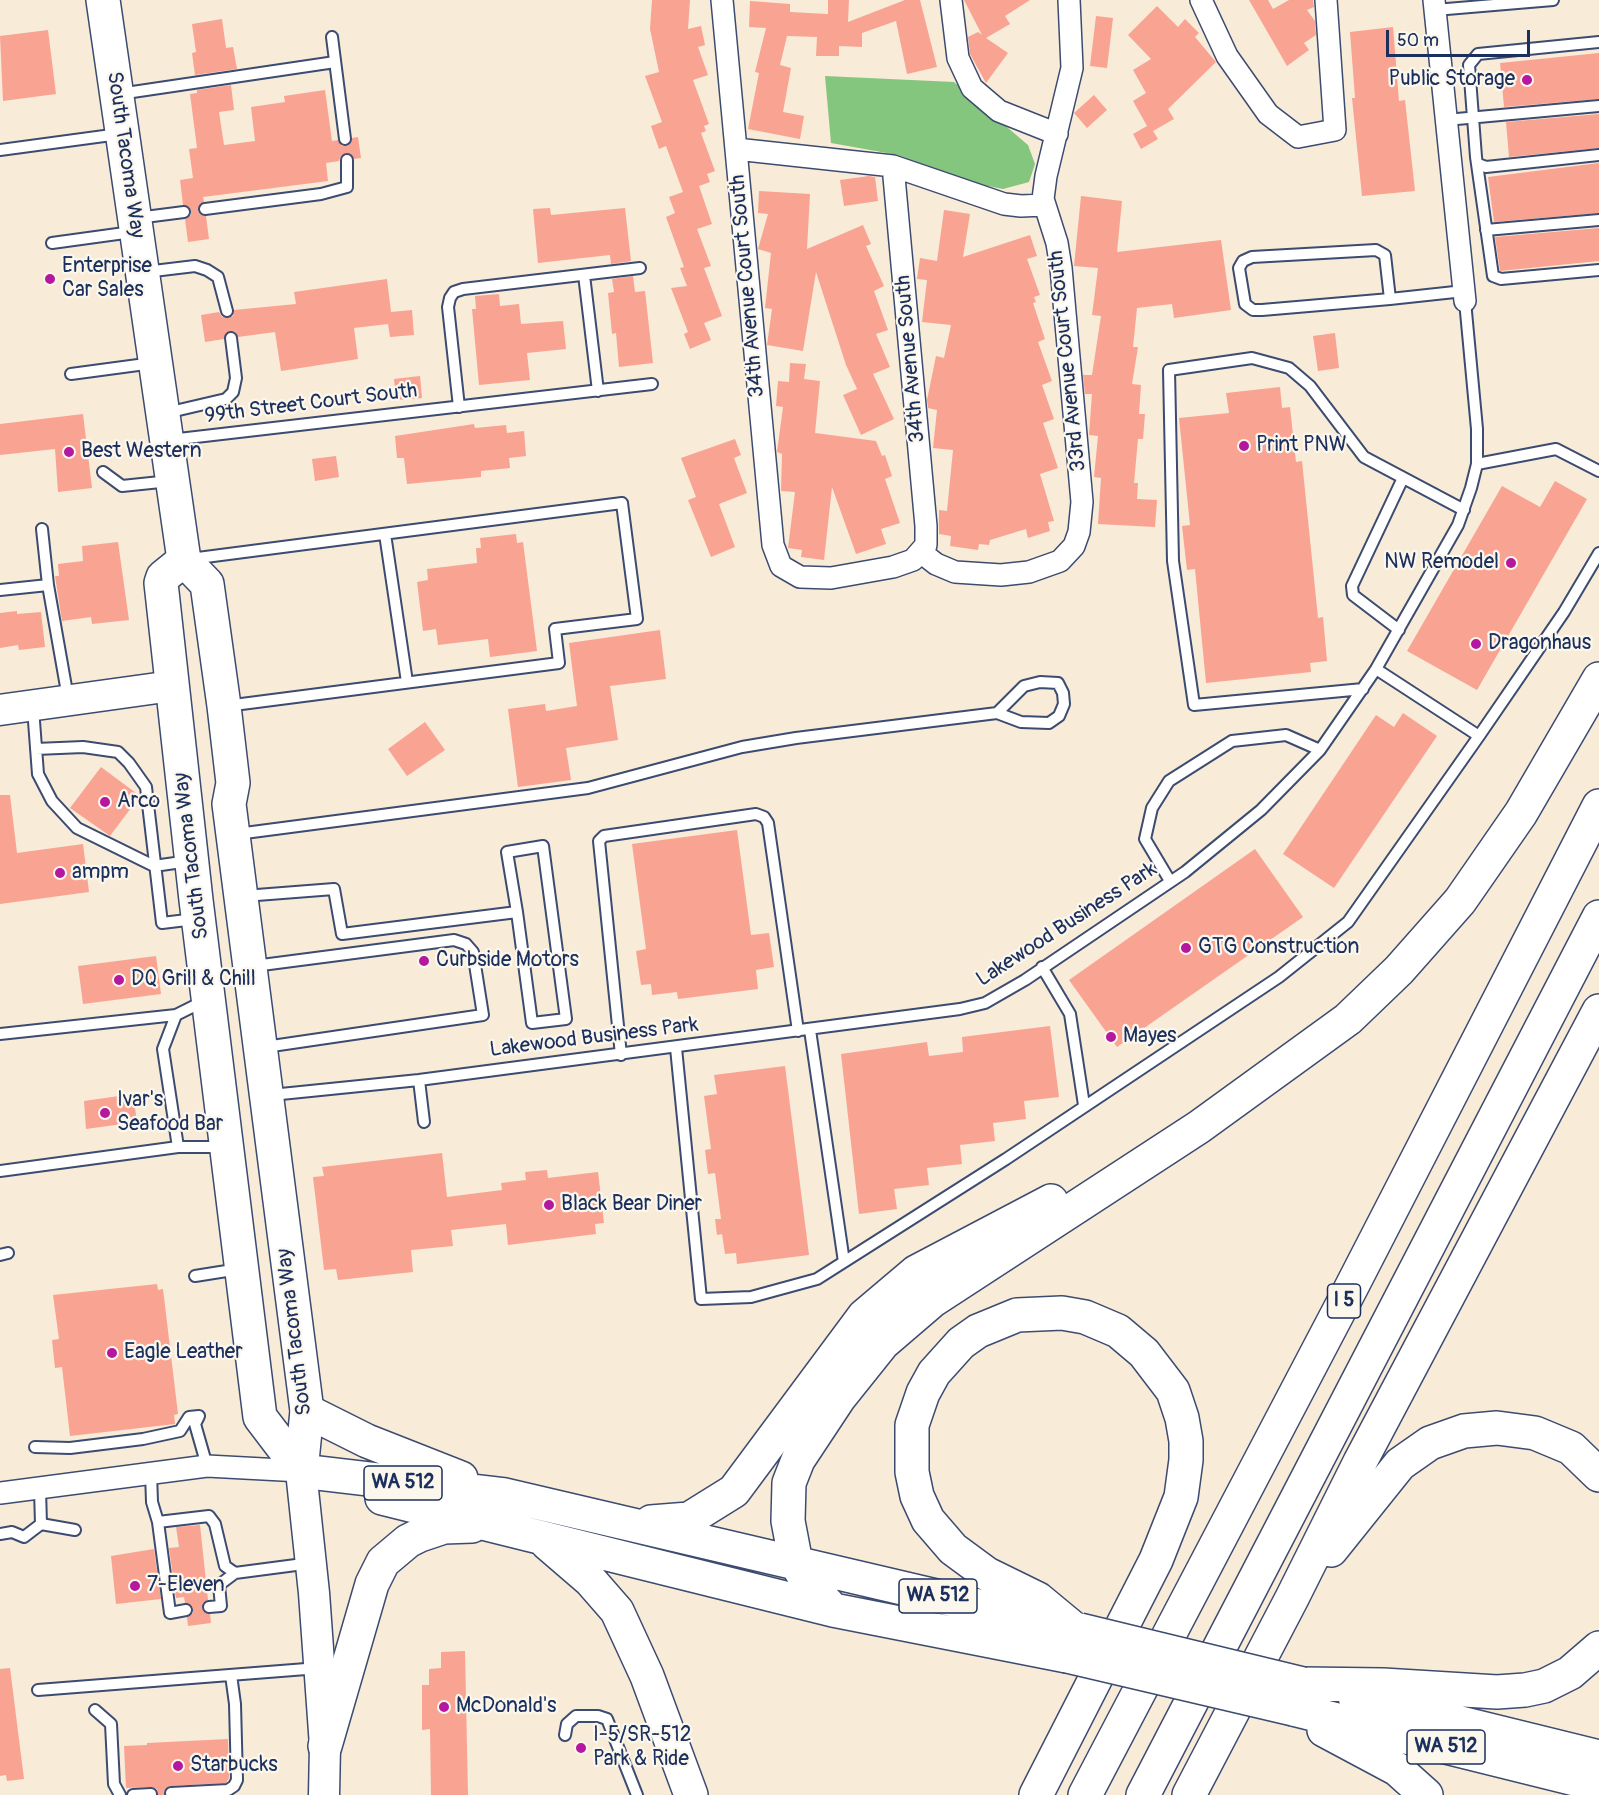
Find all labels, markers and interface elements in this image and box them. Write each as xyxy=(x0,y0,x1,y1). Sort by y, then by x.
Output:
scale bar xyxy=(1389,18,1533,56)
text: 50 m xyxy=(1397,29,1439,52)
place label: Public Storage xyxy=(1388,67,1515,93)
street label: South Tacoma Way xyxy=(101,70,149,240)
marker: Public Storage xyxy=(1520,73,1534,87)
street label: 34th Avenue Court South xyxy=(726,174,770,398)
street label: 33rd Avenue Court South xyxy=(1044,249,1092,473)
place label: Enterprise Car Sales xyxy=(62,254,152,304)
marker: Enterprise Car Sales xyxy=(43,272,57,286)
street label: 34th Avenue South xyxy=(891,274,931,444)
street label: 99th Street Court South xyxy=(203,378,419,430)
place label: Print PNW xyxy=(1256,433,1347,459)
place label: Best Western xyxy=(81,439,202,465)
marker: Print PNW xyxy=(1237,439,1251,453)
marker: Best Western xyxy=(62,445,76,459)
place label: NW Remodel xyxy=(1384,550,1499,576)
marker: NW Remodel xyxy=(1504,556,1518,570)
place label: Dragonhaus xyxy=(1488,631,1591,657)
marker: Dragonhaus xyxy=(1469,637,1483,651)
street label: South Tacoma Way xyxy=(169,771,215,941)
place label: Arco xyxy=(117,789,160,815)
marker: Arco xyxy=(98,795,112,809)
street label: Lakewood Business Park xyxy=(972,857,1162,993)
place label: ampm xyxy=(72,860,129,886)
marker: ampm xyxy=(53,866,67,880)
place label: GTG Construction xyxy=(1198,935,1359,961)
marker: GTG Construction xyxy=(1179,941,1193,955)
place label: Curbside Motors xyxy=(436,948,579,974)
marker: Curbside Motors xyxy=(417,954,431,968)
place label: DQ Grill & Chill xyxy=(131,967,256,993)
marker: DQ Grill & Chill xyxy=(112,973,126,987)
street label: Lakewood Business Park xyxy=(488,1013,700,1063)
place label: Mayes xyxy=(1123,1024,1176,1050)
marker: Mayes xyxy=(1104,1030,1118,1044)
place label: Ivar's Seafood Bar xyxy=(117,1088,223,1138)
marker: Ivar's Seafood Bar xyxy=(98,1106,112,1120)
place label: Black Bear Diner xyxy=(561,1192,702,1218)
marker: Black Bear Diner xyxy=(542,1198,556,1212)
street label: South Tacoma Way xyxy=(272,1247,318,1417)
road number: I 5 xyxy=(1328,1284,1360,1318)
place label: Eagle Leather xyxy=(124,1340,243,1366)
marker: Eagle Leather xyxy=(105,1346,119,1360)
road number: WA 512 xyxy=(364,1466,442,1500)
place label: 7-Eleven xyxy=(147,1573,225,1599)
marker: 7-Eleven xyxy=(128,1579,142,1593)
road number: WA 512 xyxy=(899,1579,977,1613)
place label: McDonald's xyxy=(456,1694,557,1720)
marker: McDonald's xyxy=(437,1700,451,1714)
place label: I-5/SR-512 Park & Ride xyxy=(593,1723,691,1773)
road number: WA 512 xyxy=(1407,1730,1485,1764)
marker: I-5/SR-512 Park & Ride xyxy=(574,1741,588,1755)
place label: Starbucks xyxy=(190,1753,278,1779)
marker: Starbucks xyxy=(171,1759,185,1773)

